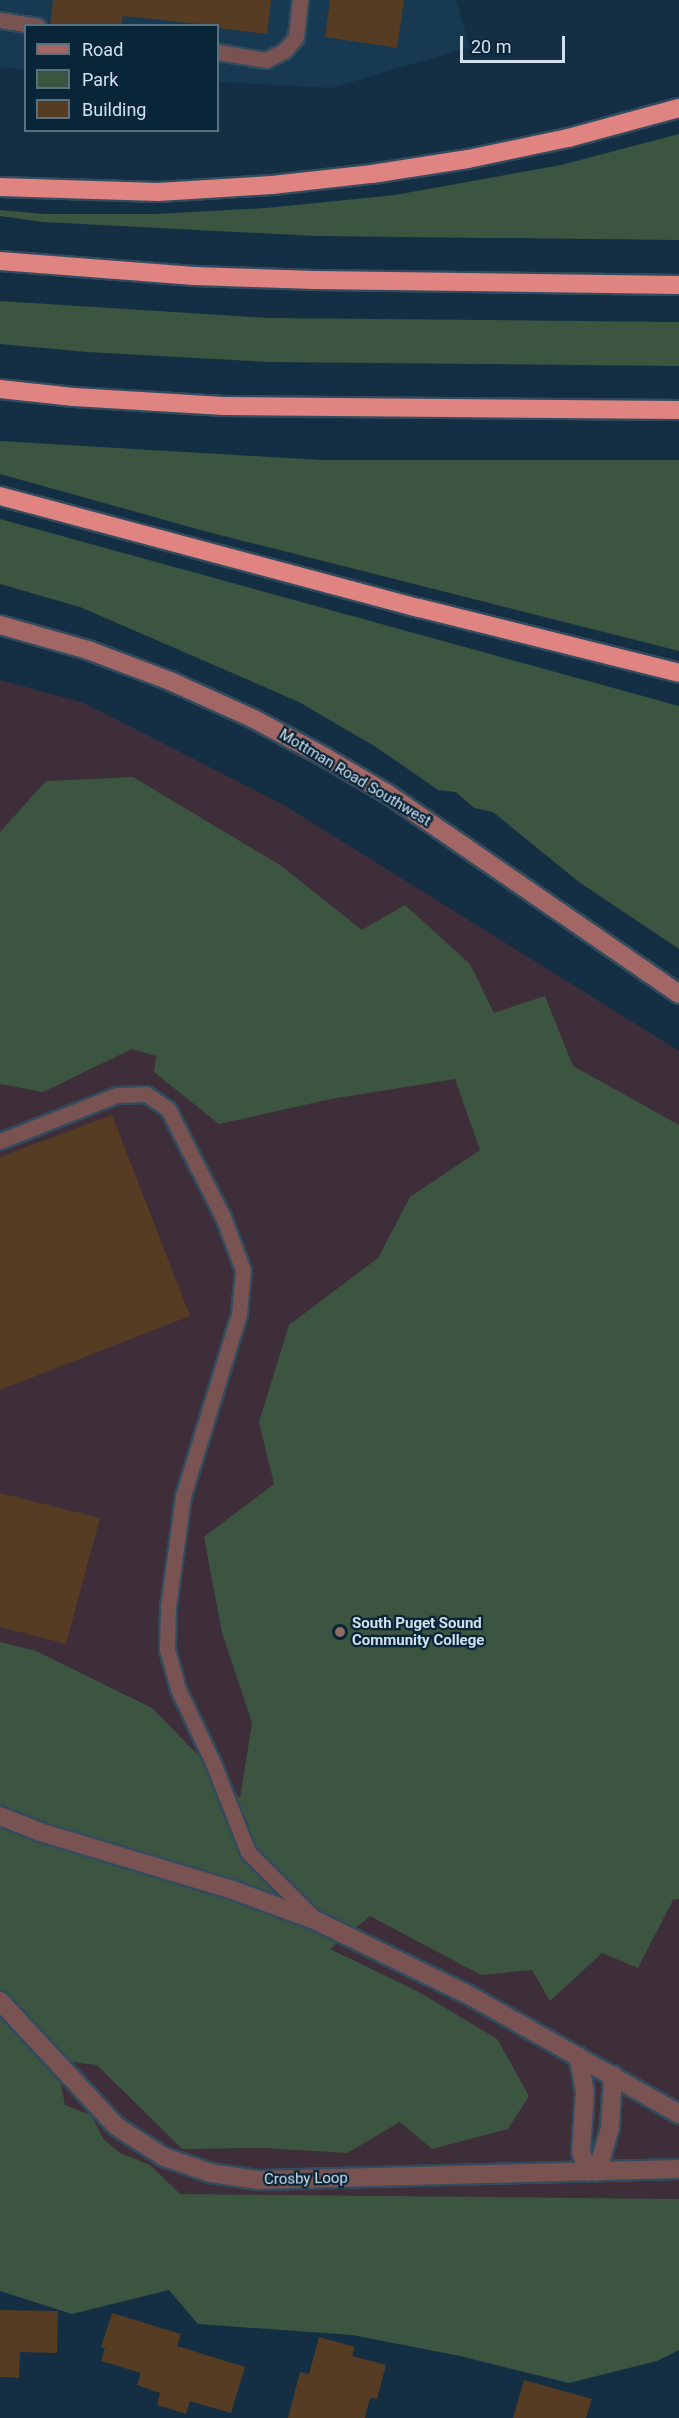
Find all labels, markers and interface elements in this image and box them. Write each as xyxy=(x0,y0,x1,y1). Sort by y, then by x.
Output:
legend xyxy=(24,24,219,132)
scale bar xyxy=(463,24,568,62)
text: 20 m xyxy=(471,36,511,57)
text: Road xyxy=(82,39,123,60)
text: Park xyxy=(82,69,118,90)
text: Building xyxy=(82,99,146,120)
street label: Mottman Road Southwest xyxy=(276,726,434,830)
place label: South Puget Sound Community College xyxy=(352,1614,484,1649)
marker: South Puget Sound Community College xyxy=(333,1625,347,1639)
street label: Crosby Loop xyxy=(264,2169,348,2189)

